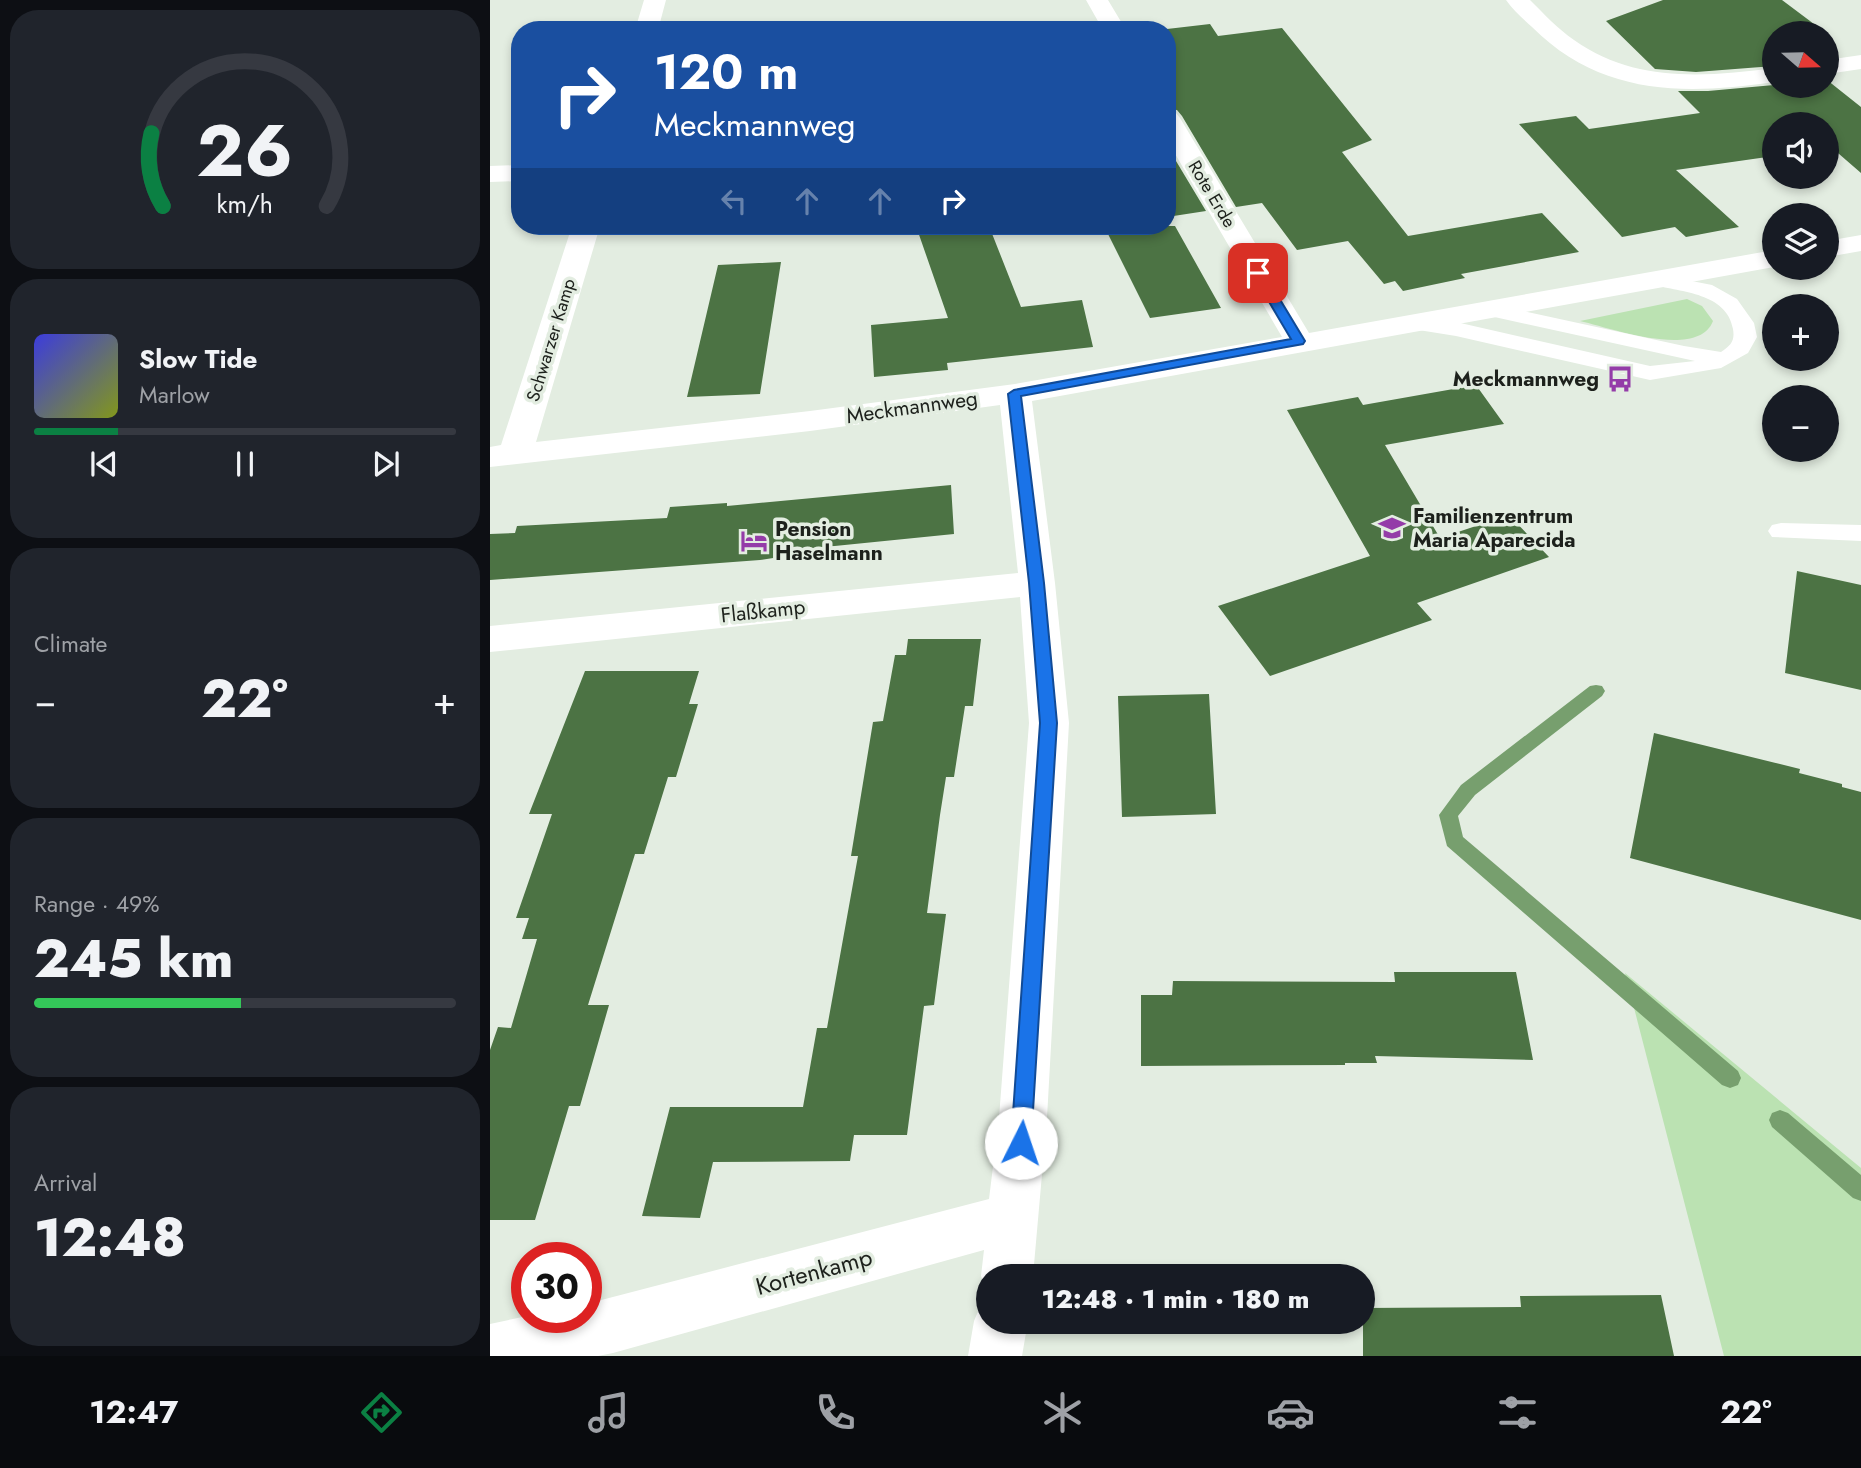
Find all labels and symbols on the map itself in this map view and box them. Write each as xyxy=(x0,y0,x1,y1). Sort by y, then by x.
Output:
north arrow xyxy=(1762,21,1839,98)
street label: Rote Erde xyxy=(1182,155,1242,233)
pin xyxy=(1228,243,1288,303)
street label: Schwarzer Kamp xyxy=(520,275,582,405)
place label: Meckmannweg xyxy=(1453,364,1599,394)
bus stop icon: Meckmannweg xyxy=(1605,364,1635,394)
street label: Meckmannweg xyxy=(844,383,980,431)
place label: Familienzentrum Maria Aparecida xyxy=(1413,501,1576,555)
school or university icon: Familienzentrum Maria Aparecida xyxy=(1377,513,1407,543)
place label: Pension Haselmann xyxy=(775,514,883,568)
hotel icon: Pension Haselmann xyxy=(739,526,769,556)
street label: Flaßkamp xyxy=(719,592,807,630)
position arrow xyxy=(984,1106,1058,1180)
street label: Kortenkamp xyxy=(752,1239,876,1304)
speed limit sign: 30 xyxy=(511,1242,602,1333)

